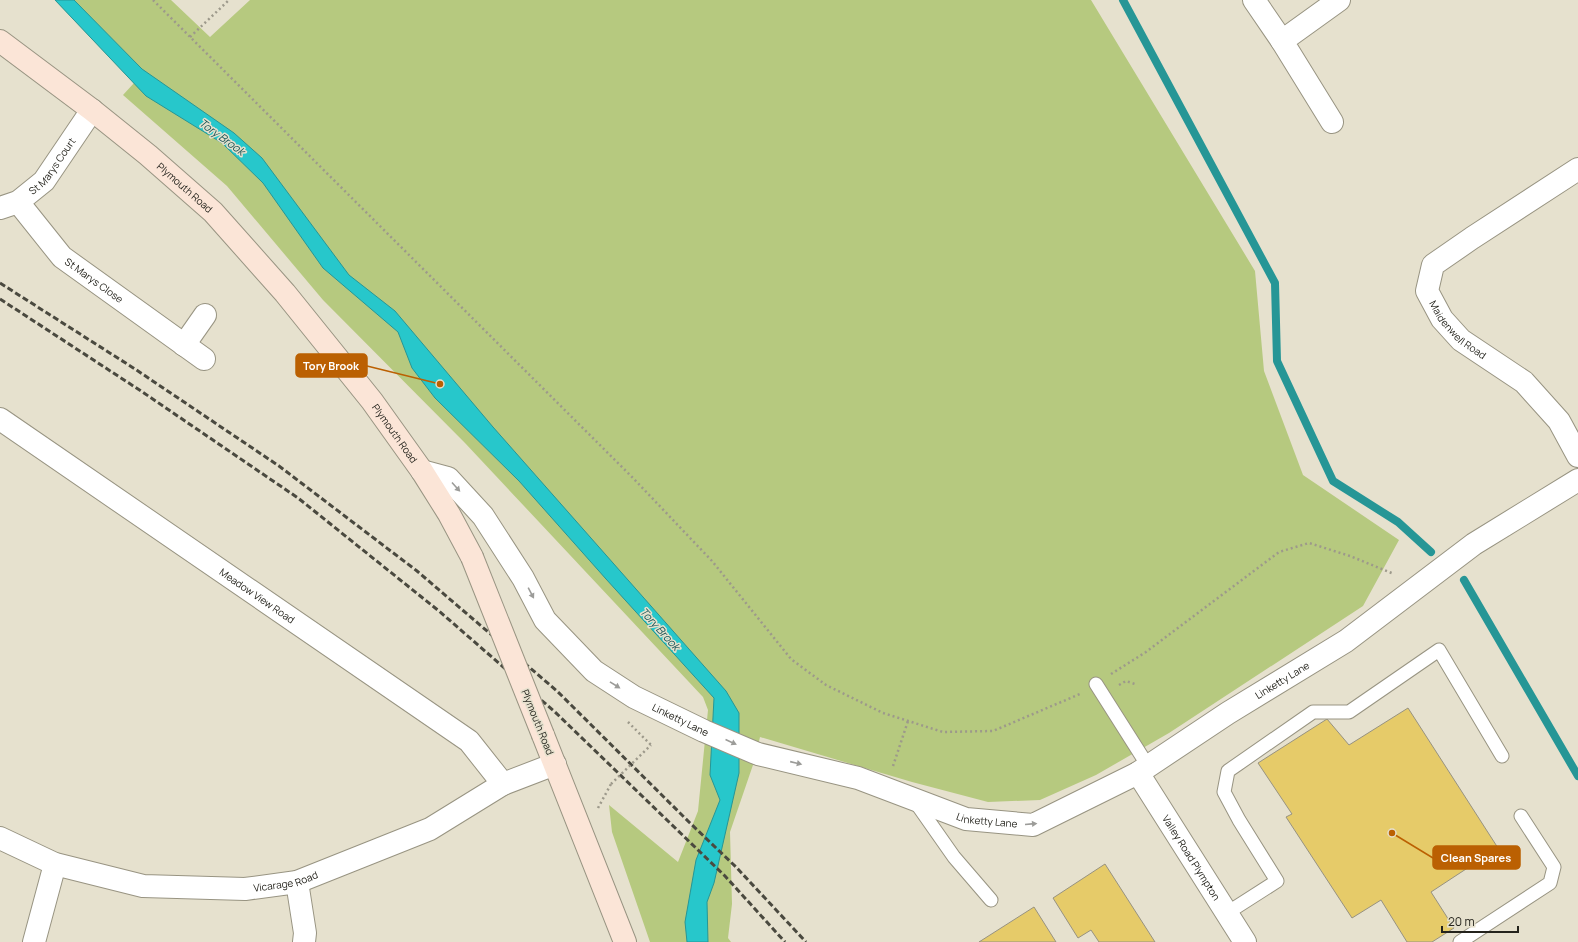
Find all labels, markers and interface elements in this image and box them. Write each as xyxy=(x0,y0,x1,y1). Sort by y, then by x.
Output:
water label: Tory Brook xyxy=(196,115,249,159)
street label: St Marys Court xyxy=(26,135,78,198)
street label: Plymouth Road xyxy=(154,159,216,216)
street label: St Marys Close xyxy=(62,254,126,306)
street label: Maidenwell Road xyxy=(1426,298,1489,362)
callout: Tory Brook xyxy=(296,354,367,377)
text: Tory Brook xyxy=(303,358,360,373)
street label: Plymouth Road xyxy=(369,401,421,466)
one-way arrow xyxy=(452,482,461,492)
street label: Meadow View Road xyxy=(217,565,298,626)
one-way arrow xyxy=(528,587,534,599)
water label: Tory Brook xyxy=(637,604,685,655)
street label: Linketty Lane xyxy=(1252,658,1312,702)
one-way arrow xyxy=(610,681,621,688)
street label: Plymouth Road xyxy=(518,687,558,757)
street label: Linketty Lane xyxy=(650,700,711,739)
one-way arrow xyxy=(725,739,737,746)
one-way arrow xyxy=(790,761,802,767)
street label: Linketty Lane xyxy=(954,809,1018,831)
street label: Valley Road Plympton xyxy=(1159,812,1224,903)
one-way arrow xyxy=(1025,820,1037,827)
callout: Clean Spares xyxy=(1433,846,1520,869)
text: Clean Spares xyxy=(1441,850,1511,865)
street label: Vicarage Road xyxy=(253,867,320,895)
scale bar xyxy=(1442,908,1518,934)
text: 20 m xyxy=(1448,913,1475,930)

